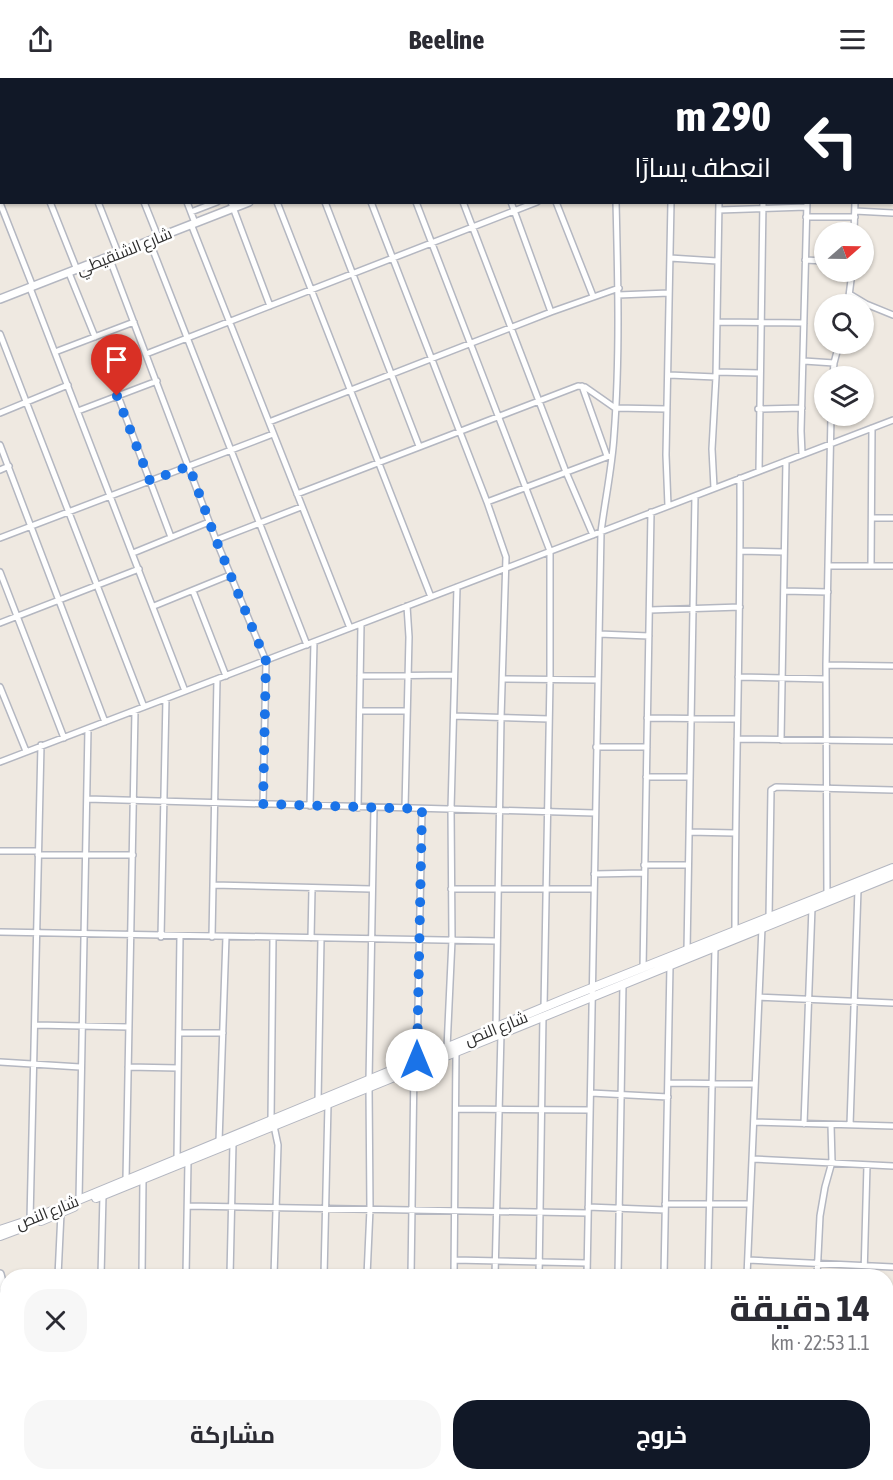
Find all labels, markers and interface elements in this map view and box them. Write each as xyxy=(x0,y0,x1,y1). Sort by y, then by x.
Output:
icon: share xyxy=(24,23,57,56)
icon: menu xyxy=(836,23,869,56)
text: Beeline xyxy=(409,24,484,55)
text: 290 m xyxy=(676,92,771,140)
icon: left xyxy=(792,102,870,180)
text: انعطف يسارًا xyxy=(634,152,771,183)
north arrow xyxy=(814,222,874,282)
map controls xyxy=(814,222,874,426)
street label: شارع الشنقيطي xyxy=(74,224,176,283)
button: search xyxy=(814,294,874,354)
pin xyxy=(91,334,142,396)
icon: arrive xyxy=(100,343,133,376)
button: layers xyxy=(814,366,874,426)
street label: شارع النص xyxy=(462,1007,531,1052)
position arrow xyxy=(385,1028,449,1092)
street label: شارع النص xyxy=(13,1191,82,1236)
text: 14 دقيقة xyxy=(729,1287,870,1329)
button: close xyxy=(24,1289,87,1352)
text: 1.1 km · 22:53 xyxy=(771,1331,870,1354)
button: مشاركة xyxy=(24,1400,441,1469)
button: خروج xyxy=(453,1400,870,1469)

